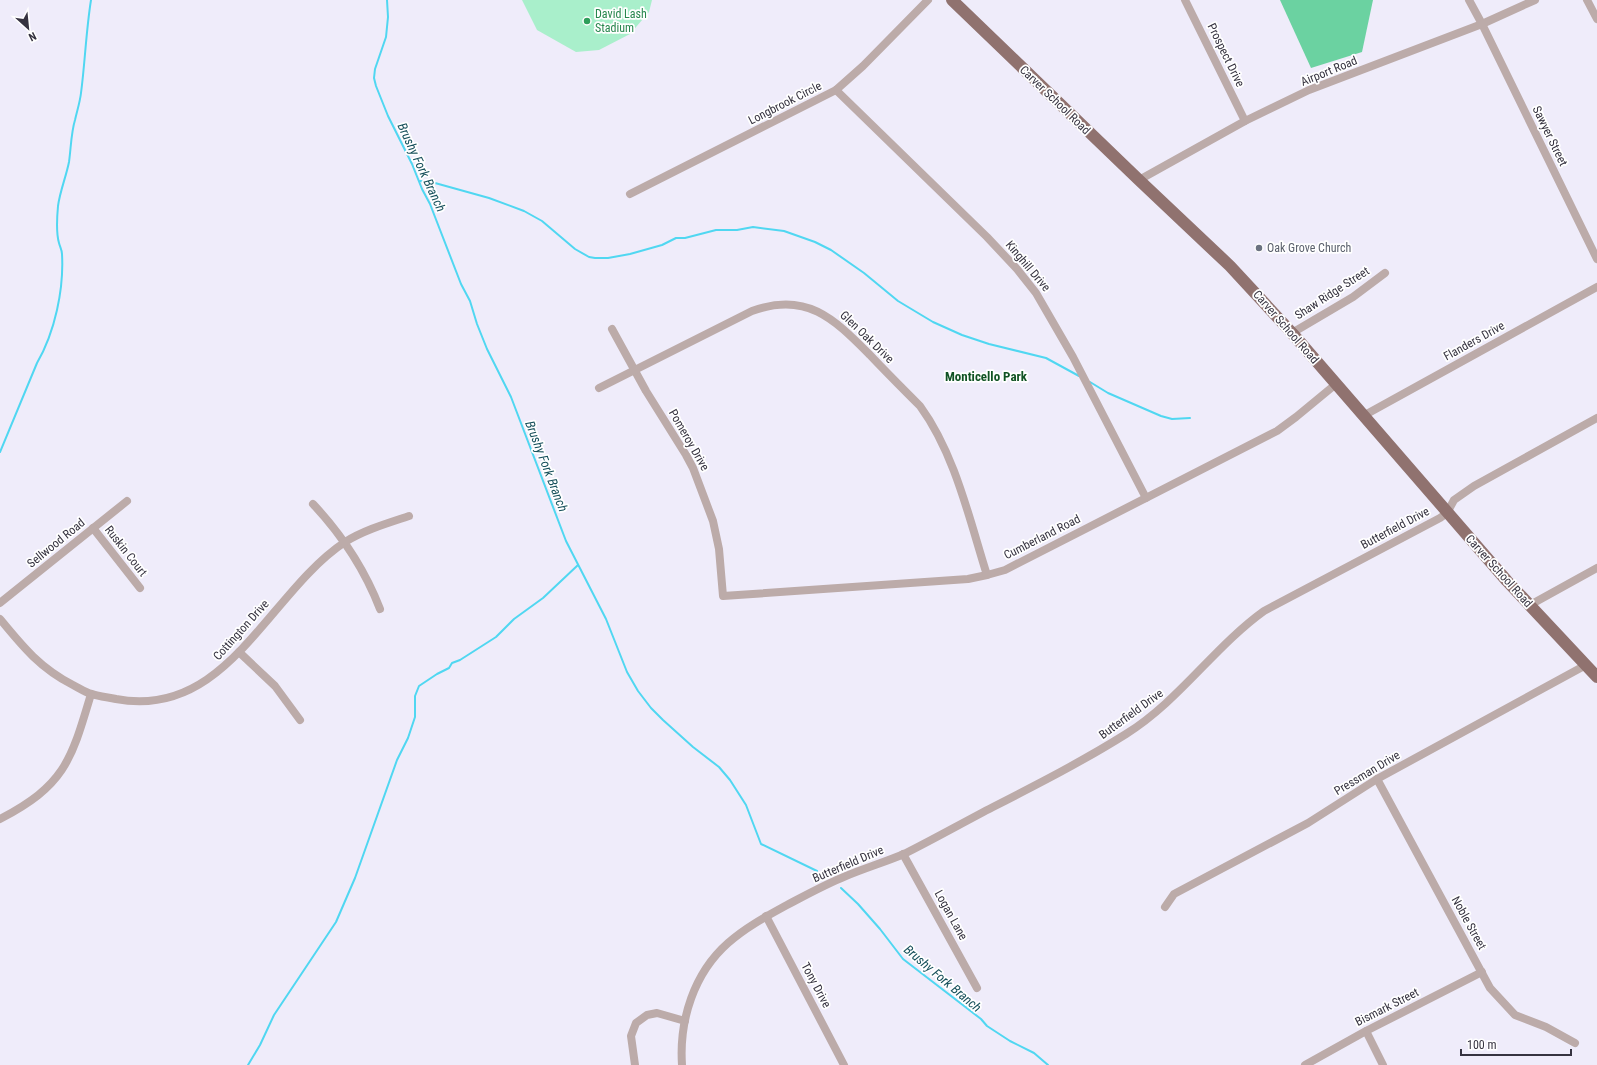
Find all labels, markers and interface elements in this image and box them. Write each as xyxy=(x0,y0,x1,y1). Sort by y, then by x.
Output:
place label: David Lash Stadium xyxy=(595,7,647,35)
north arrow xyxy=(8,8,48,48)
marker: David Lash Stadium xyxy=(582,16,592,26)
street label: Prospect Drive xyxy=(1205,21,1248,89)
text: N xyxy=(26,29,38,44)
street label: Airport Road xyxy=(1299,53,1359,89)
street label: Carver School Road xyxy=(1017,63,1093,137)
street label: Longbrook Circle xyxy=(746,78,824,127)
street label: Sawyer Street xyxy=(1529,104,1571,169)
water label: Brushy Fork Branch xyxy=(394,120,449,214)
street label: Kinghill Drive xyxy=(1003,238,1053,294)
place label: Oak Grove Church xyxy=(1267,241,1352,255)
marker: Oak Grove Church xyxy=(1254,243,1264,253)
street label: Shaw Ridge Street xyxy=(1292,264,1372,322)
street label: Carver School Road xyxy=(1250,287,1322,367)
street label: Glen Oak Drive xyxy=(837,308,897,366)
street label: Flanders Drive xyxy=(1441,318,1507,363)
district label: Monticello Park xyxy=(945,369,1028,384)
street label: Pomeroy Drive xyxy=(666,407,712,473)
water label: Brushy Fork Branch xyxy=(522,419,571,514)
street label: Butterfield Drive xyxy=(1358,504,1432,552)
street label: Cumberland Road xyxy=(1001,512,1083,562)
street label: Sellwood Road xyxy=(24,516,88,570)
street label: Ruskin Court xyxy=(102,523,150,579)
street label: Carver School Road xyxy=(1463,532,1535,610)
street label: Cottington Drive xyxy=(210,597,272,663)
street label: Butterfield Drive xyxy=(1096,686,1166,742)
street label: Pressman Drive xyxy=(1332,748,1403,798)
street label: Butterfield Drive xyxy=(810,843,886,885)
street label: Logan Lane xyxy=(932,888,971,943)
street label: Noble Street xyxy=(1449,894,1490,952)
water label: Brushy Fork Branch xyxy=(901,942,984,1015)
street label: Tony Drive xyxy=(798,960,834,1010)
street label: Bismark Street xyxy=(1353,985,1422,1029)
scale bar xyxy=(1461,1031,1571,1057)
text: 100 m xyxy=(1467,1038,1497,1052)

